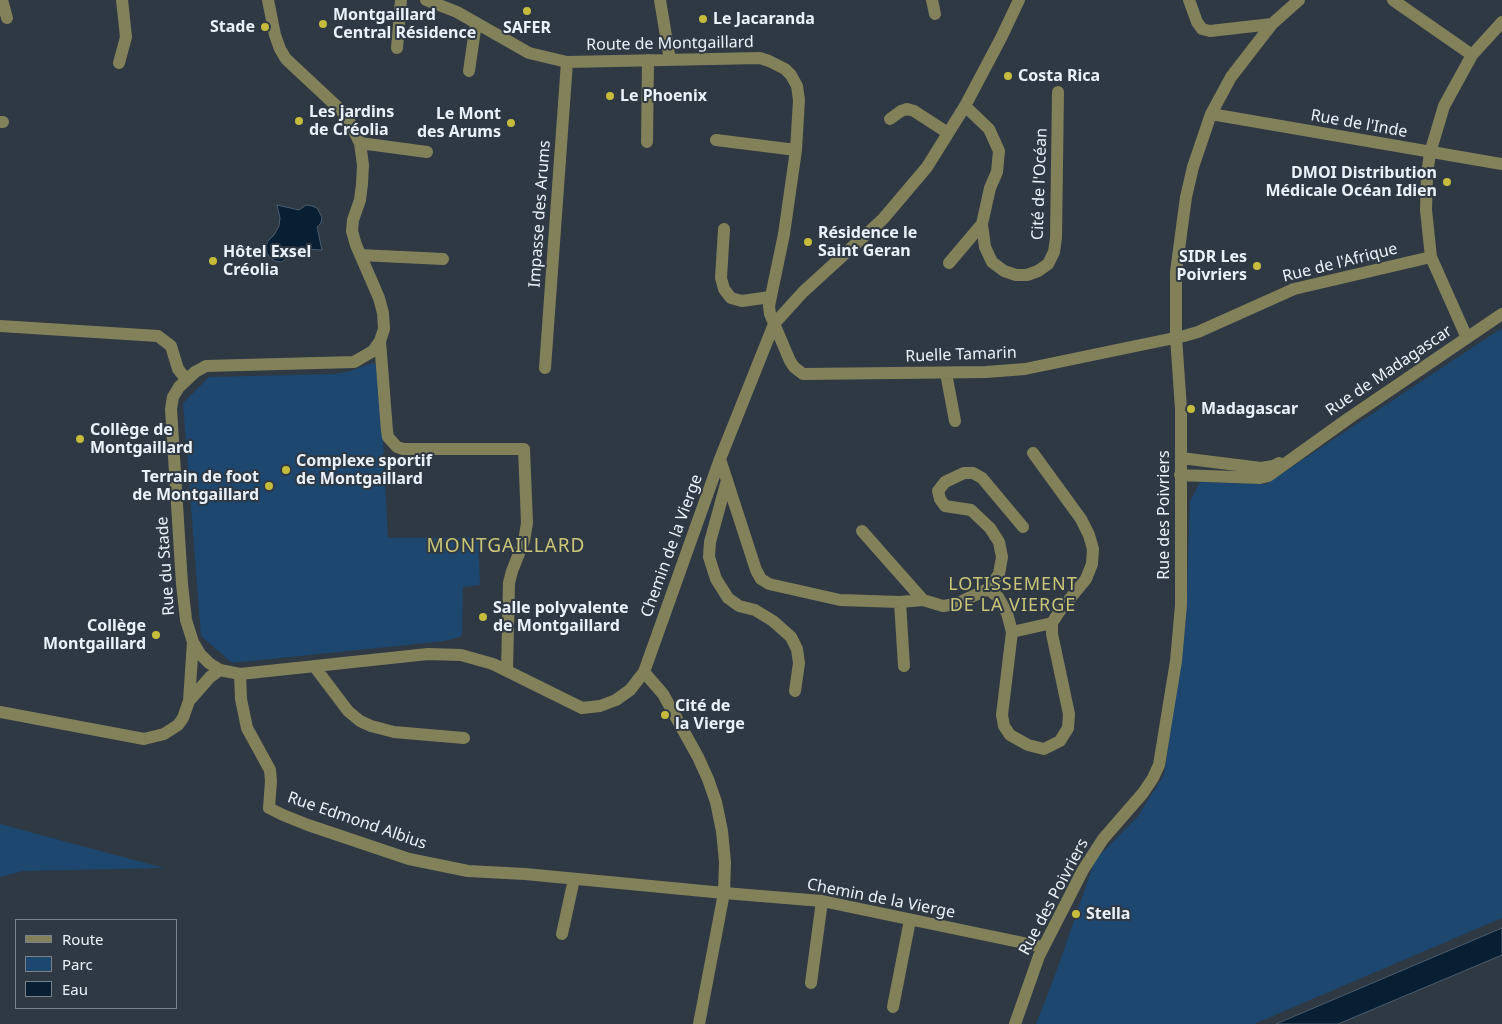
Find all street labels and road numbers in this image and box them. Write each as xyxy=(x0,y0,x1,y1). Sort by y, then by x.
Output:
street label: Route de Montgaillard xyxy=(586,33,754,55)
street label: Rue de l'Inde xyxy=(1309,106,1409,142)
street label: Cité de l'Océan xyxy=(1028,128,1052,240)
street label: Impasse des Arums xyxy=(525,140,555,288)
street label: Rue de l'Afrique xyxy=(1280,239,1400,287)
street label: Rue de Madagascar xyxy=(1322,322,1456,420)
street label: Ruelle Tamarin xyxy=(905,343,1017,367)
street label: Rue des Poivriers xyxy=(1154,450,1174,580)
street label: Chemin de la Vierge xyxy=(637,472,707,620)
street label: Rue du Stade xyxy=(153,516,179,616)
street label: Rue Edmond Albius xyxy=(285,788,429,854)
street label: Rue des Poivriers xyxy=(1015,835,1093,959)
street label: Chemin de la Vierge xyxy=(805,875,957,923)

